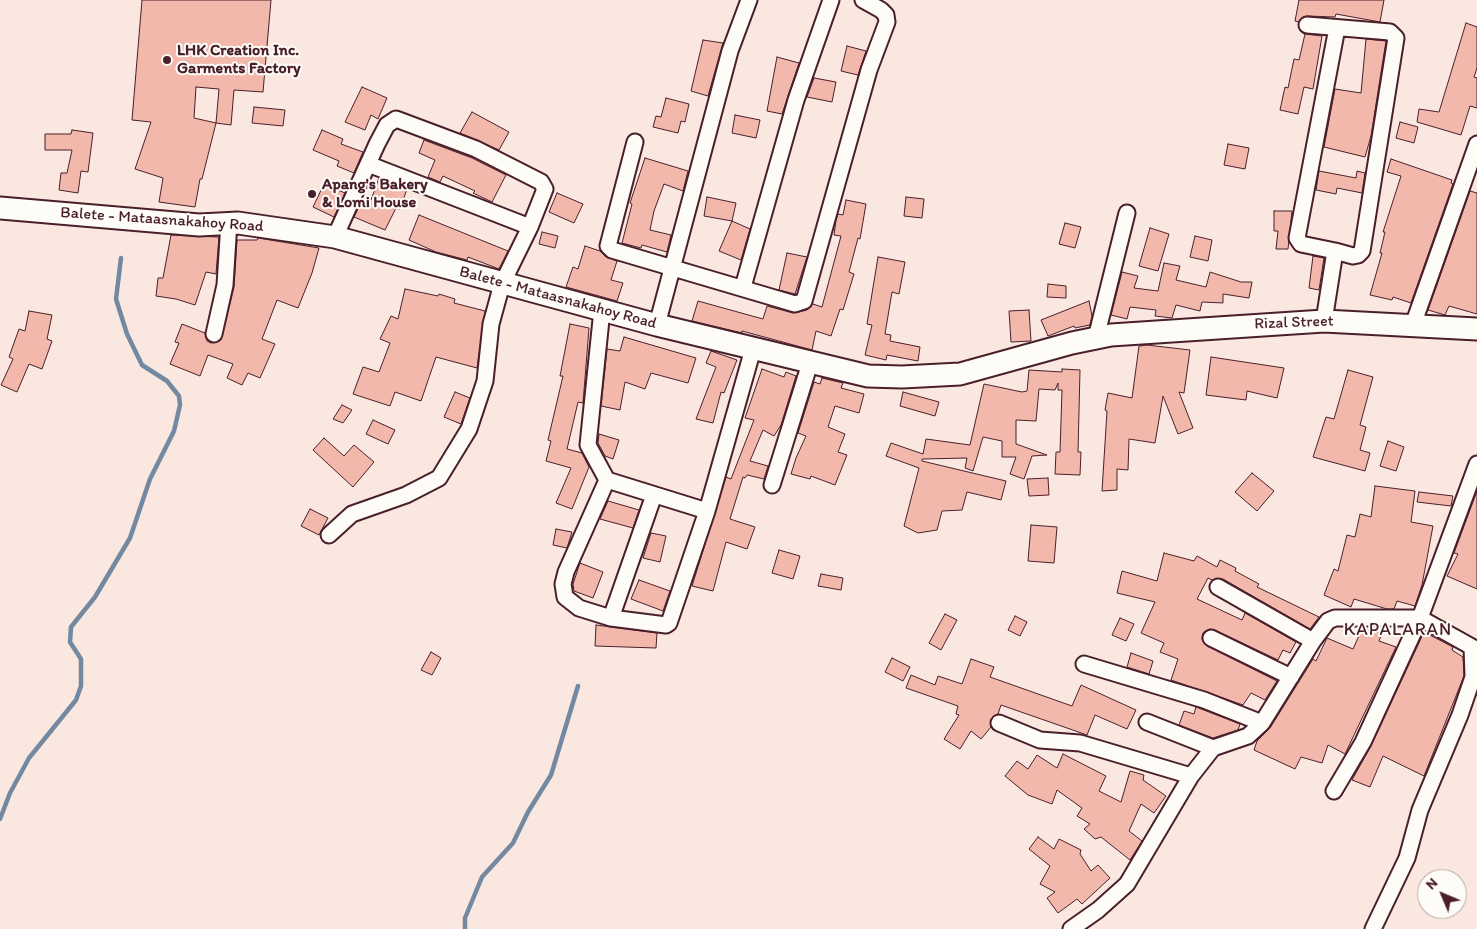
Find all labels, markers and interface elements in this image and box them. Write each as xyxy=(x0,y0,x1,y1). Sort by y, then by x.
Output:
place label: LHK Creation Inc. Garments Factory xyxy=(177,41,300,79)
marker: LHK Creation Inc. Garments Factory xyxy=(161,54,173,66)
place label: Apang's Bakery & Lomi House xyxy=(322,175,428,213)
marker: Apang's Bakery & Lomi House xyxy=(306,188,318,200)
street label: Balete - Mataasnakahoy Road xyxy=(60,203,264,237)
street label: Balete - Mataasnakahoy Road xyxy=(457,262,659,334)
street label: Rizal Street xyxy=(1254,312,1334,334)
district label: KAPALARAN xyxy=(1342,619,1454,641)
north arrow xyxy=(1417,869,1467,919)
text: N xyxy=(1422,874,1441,893)

